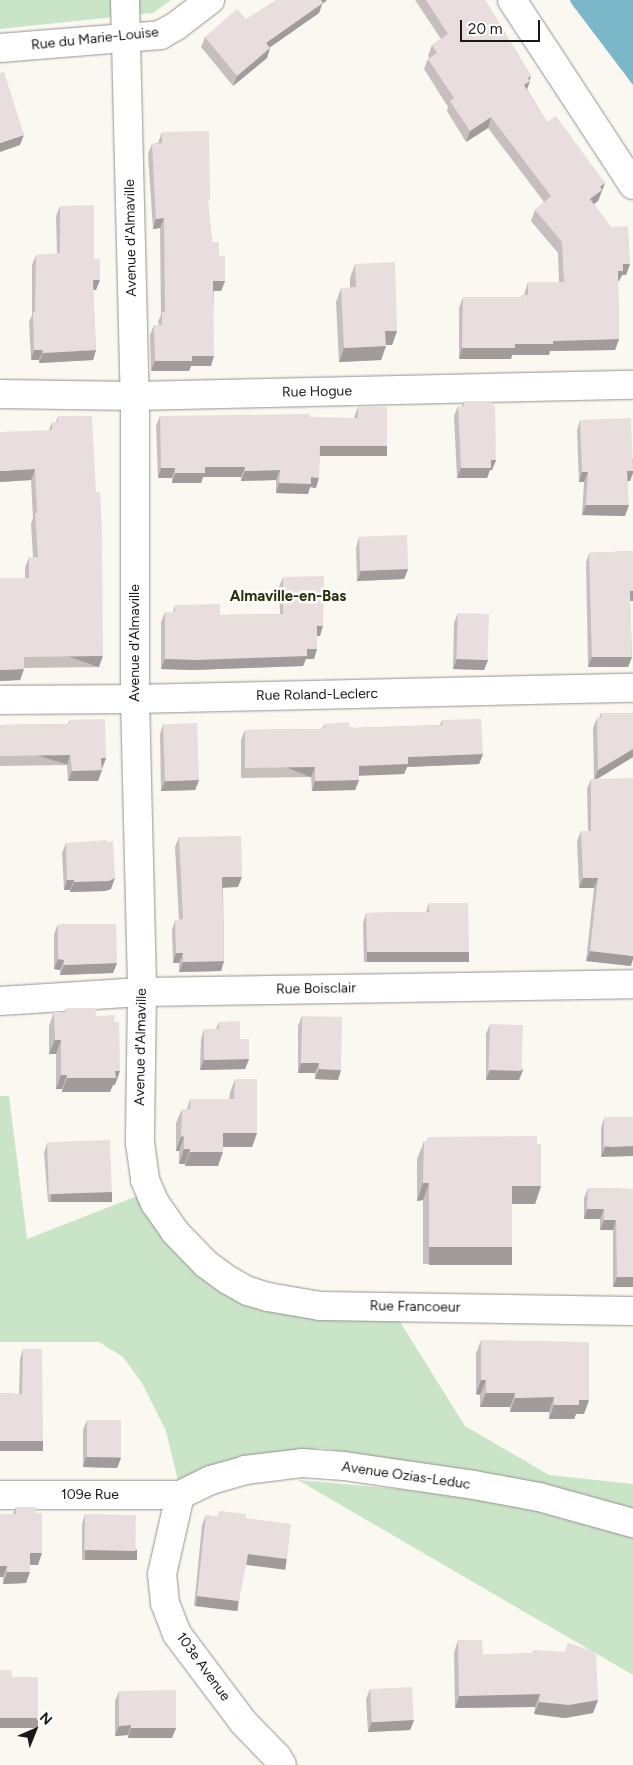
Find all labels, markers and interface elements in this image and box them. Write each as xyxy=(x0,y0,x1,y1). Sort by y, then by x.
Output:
scale bar xyxy=(463,10,543,42)
text: 20 m xyxy=(468,20,502,38)
street label: Rue du Marie-Louise xyxy=(30,24,160,54)
street label: Avenue d'Almaville xyxy=(122,179,140,297)
street label: Rue Hogue xyxy=(282,383,352,401)
street label: Avenue d'Almaville xyxy=(127,584,143,702)
district label: Almaville-en-Bas xyxy=(230,588,346,606)
street label: Rue Roland-Leclerc xyxy=(256,686,378,704)
street label: Rue Boisclair xyxy=(276,980,356,998)
street label: Avenue d'Almaville xyxy=(132,988,150,1106)
street label: Rue Francoeur xyxy=(370,1298,460,1316)
street label: Avenue Ozias-Leduc xyxy=(341,1459,471,1493)
street label: 109e Rue xyxy=(61,1487,119,1503)
street label: 103e Avenue xyxy=(172,1629,234,1705)
north arrow xyxy=(10,1705,60,1755)
text: N xyxy=(36,1709,56,1729)

